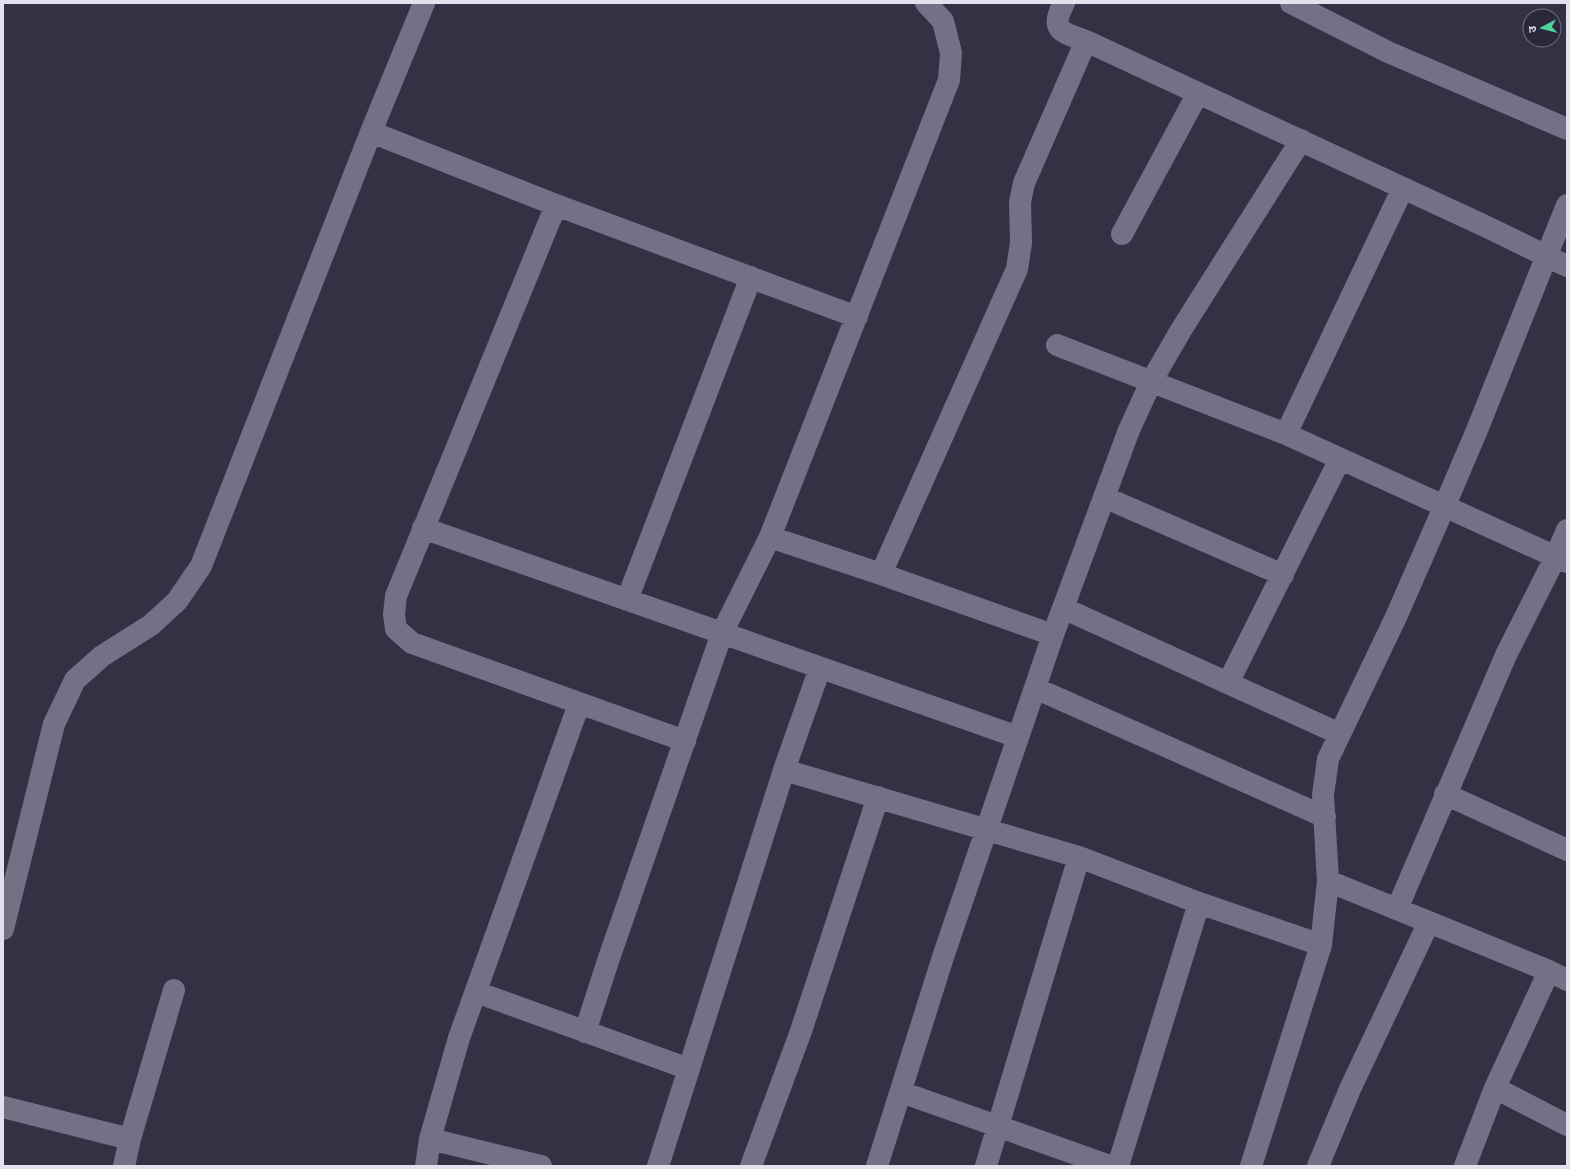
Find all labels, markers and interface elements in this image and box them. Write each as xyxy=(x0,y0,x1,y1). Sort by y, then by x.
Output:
north arrow xyxy=(1522,8,1562,48)
text: उ xyxy=(1525,24,1540,33)

